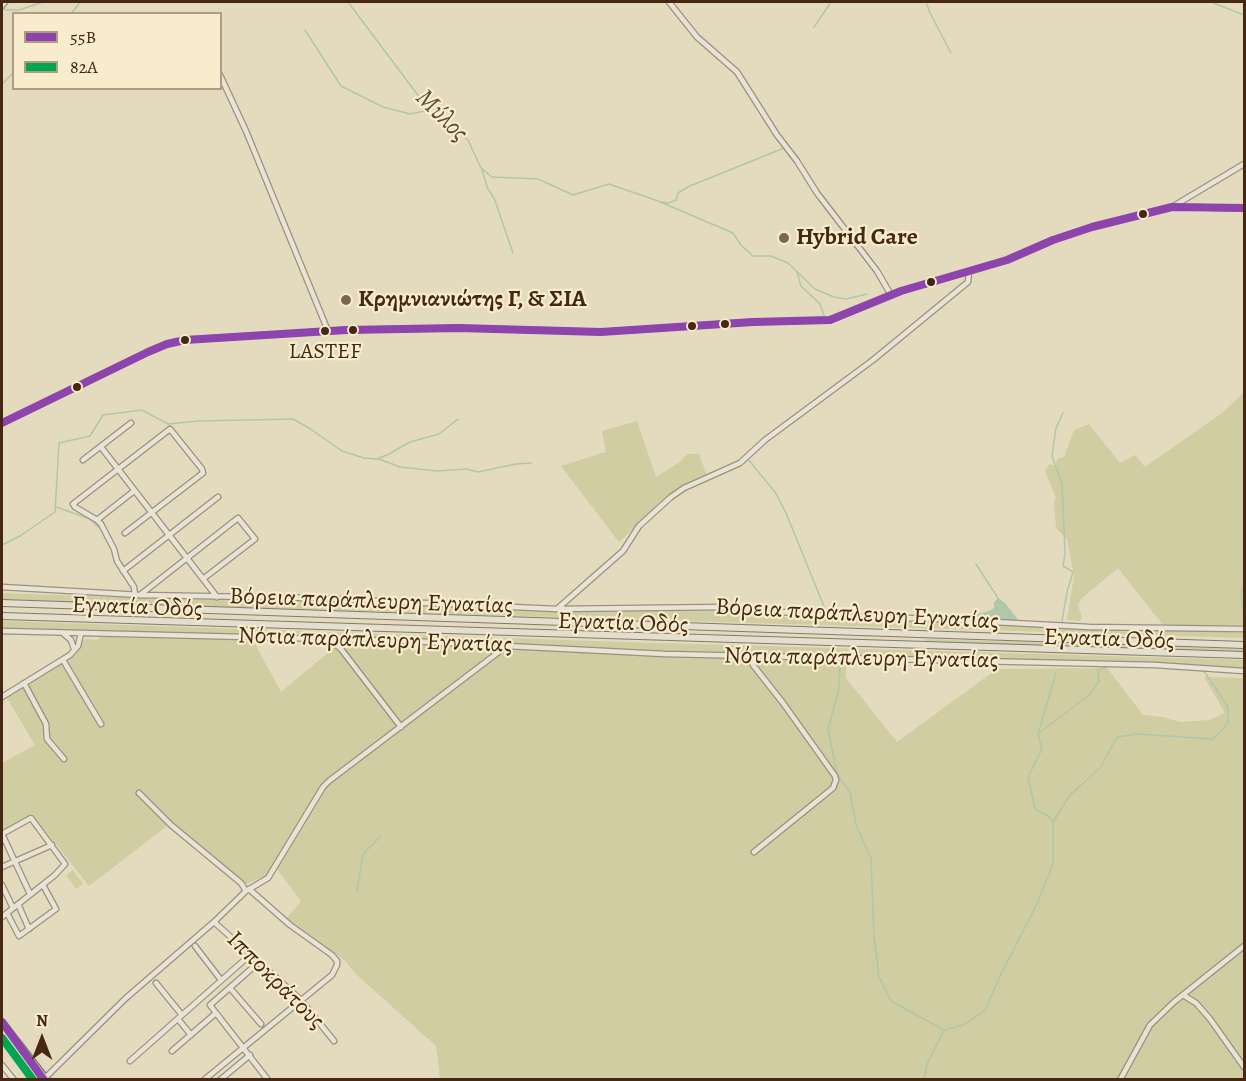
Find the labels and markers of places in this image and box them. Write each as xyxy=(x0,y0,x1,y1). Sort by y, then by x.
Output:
unlabelled marker xyxy=(1137,208,1149,220)
place label: Hybrid Care xyxy=(796,224,918,252)
marker: Hybrid Care xyxy=(777,231,791,245)
unlabelled marker xyxy=(925,276,937,288)
place label: Κρημνιανιώτης Γ, & ΣΙΑ xyxy=(358,286,587,314)
marker: Κρημνιανιώτης Γ, & ΣΙΑ xyxy=(339,293,353,307)
unlabelled marker xyxy=(719,318,731,330)
unlabelled marker xyxy=(686,320,698,332)
unlabelled marker xyxy=(347,324,359,336)
marker: LASTEF xyxy=(319,325,331,337)
unlabelled marker xyxy=(179,334,191,346)
place label: LASTEF xyxy=(289,340,361,366)
unlabelled marker xyxy=(71,381,83,393)

